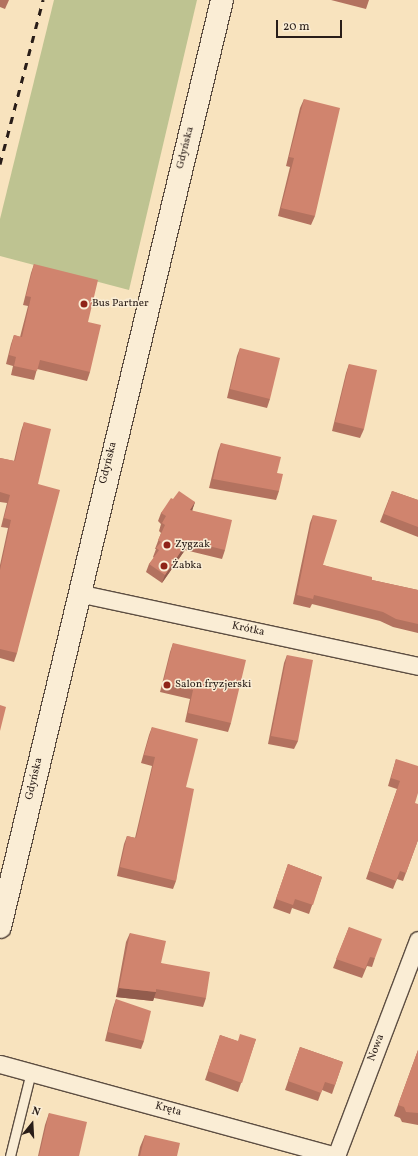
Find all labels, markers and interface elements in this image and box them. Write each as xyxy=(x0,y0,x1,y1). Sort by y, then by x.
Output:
scale bar xyxy=(278,12,344,38)
text: 20 m xyxy=(283,19,310,35)
street label: Gdyńska xyxy=(174,126,198,170)
place label: Bus Partner xyxy=(92,297,149,311)
marker: Bus Partner xyxy=(79,299,89,309)
street label: Gdyńska xyxy=(97,441,121,485)
place label: Zygzak xyxy=(175,538,210,552)
marker: Zygzak xyxy=(162,540,172,550)
place label: Żabka xyxy=(172,559,202,573)
marker: Żabka xyxy=(159,561,169,571)
street label: Krótka xyxy=(230,620,266,640)
place label: Salon fryzjerski xyxy=(175,678,251,692)
marker: Salon fryzjerski xyxy=(162,680,172,690)
street label: Gdyńska xyxy=(24,757,46,801)
street label: Nowa xyxy=(366,1033,388,1063)
street label: Kręta xyxy=(153,1100,183,1120)
north arrow xyxy=(12,1104,52,1144)
text: N xyxy=(30,1104,42,1120)

